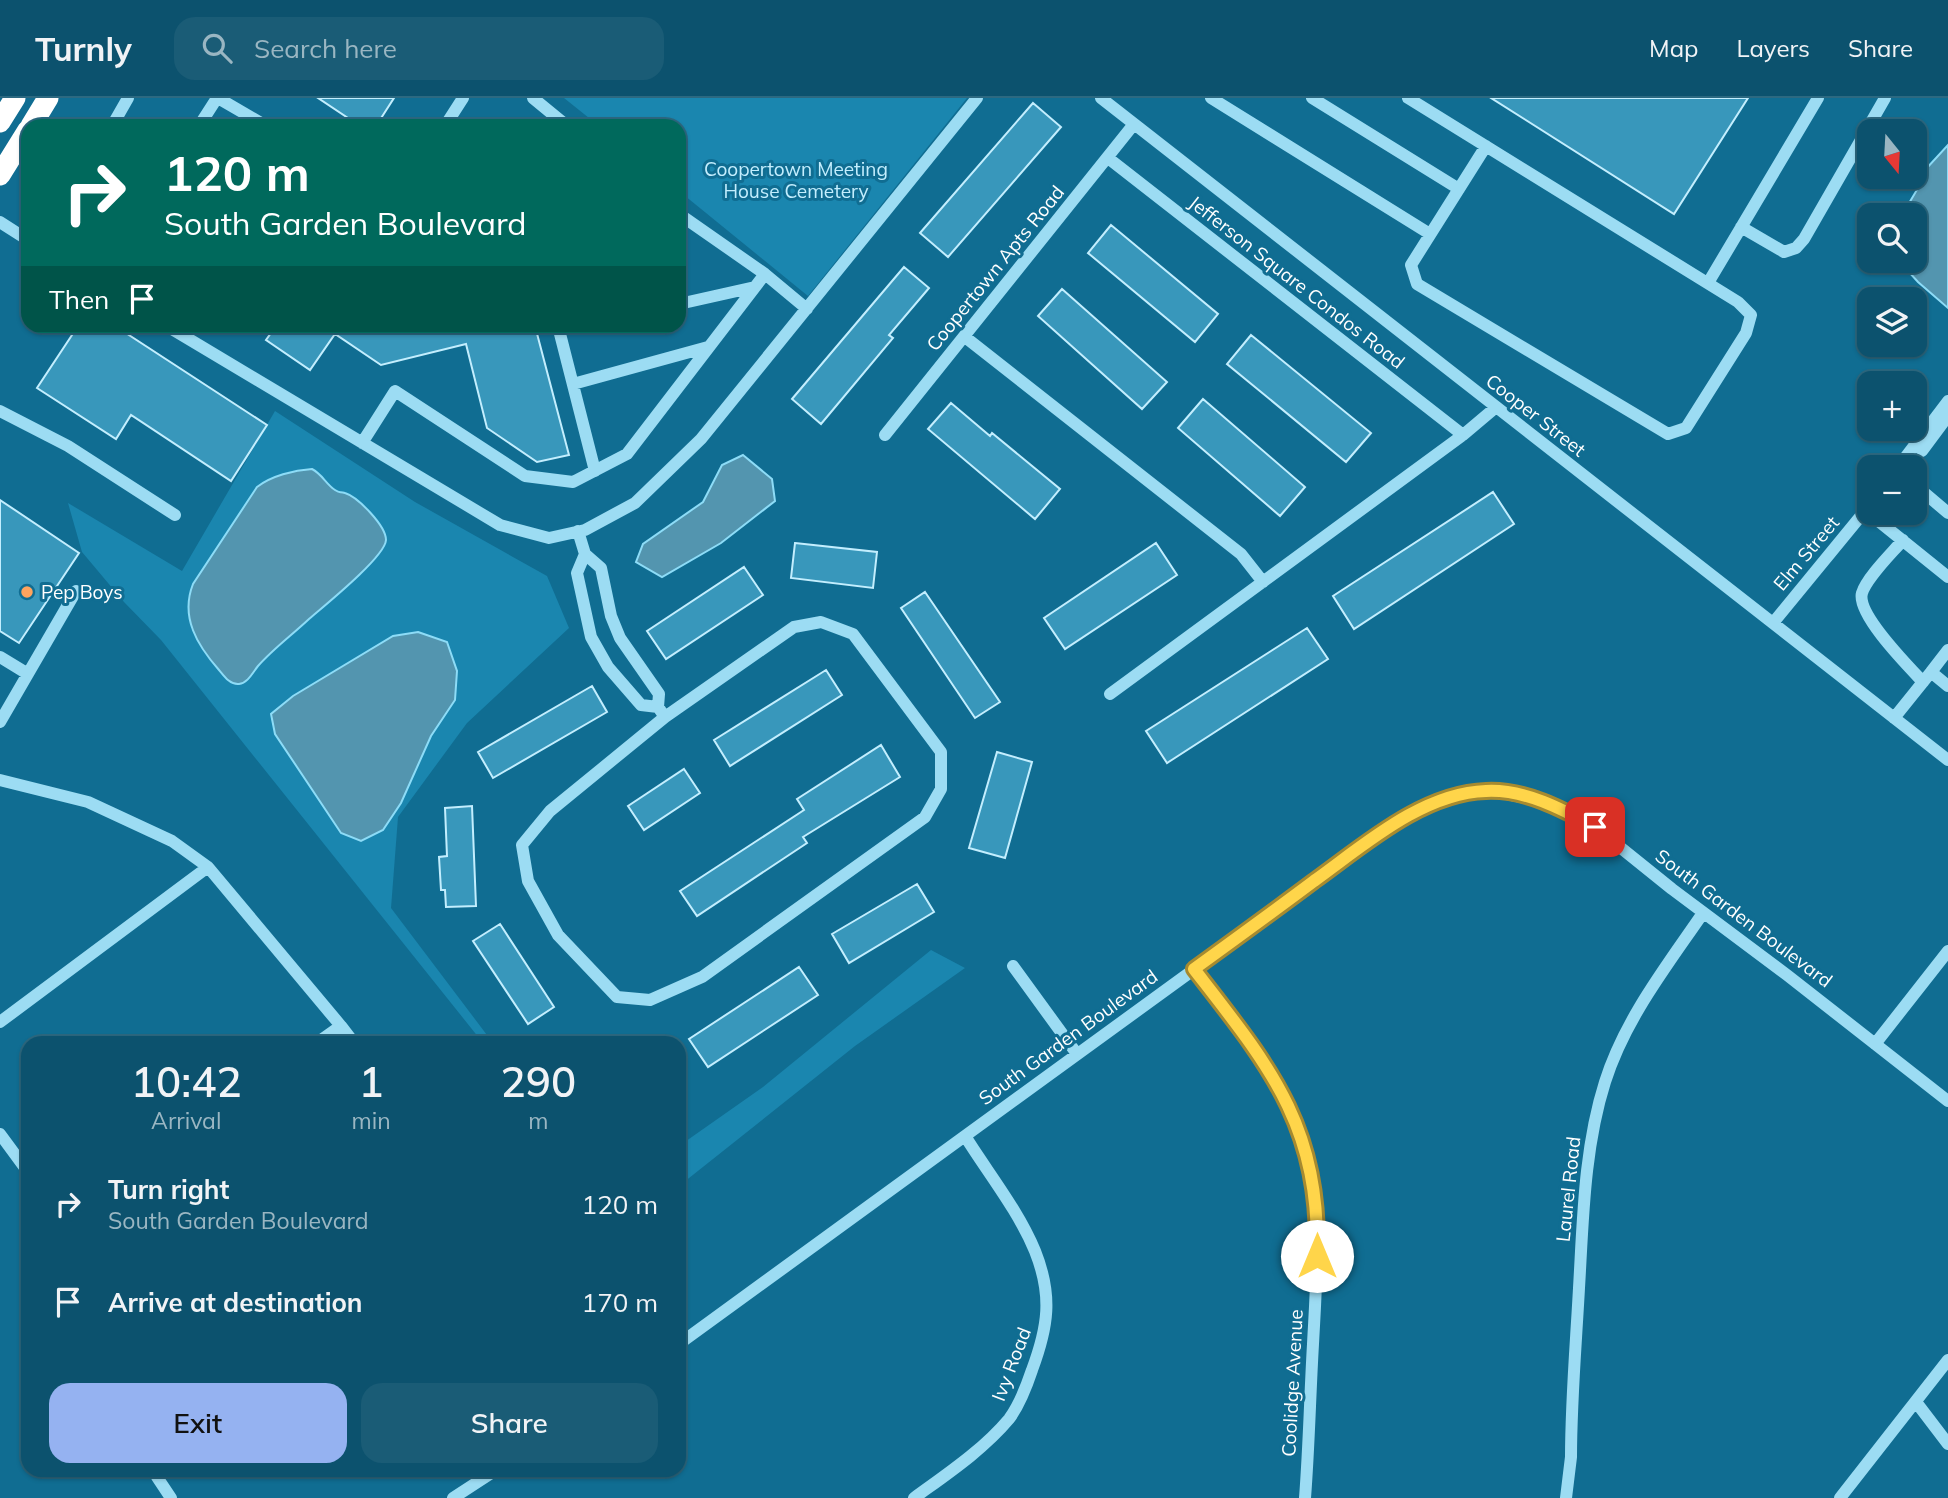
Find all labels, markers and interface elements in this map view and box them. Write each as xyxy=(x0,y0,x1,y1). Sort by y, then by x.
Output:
search box xyxy=(174,17,664,80)
text: Turnly xyxy=(35,28,132,69)
icon: search xyxy=(198,29,236,67)
text: Search here xyxy=(254,32,397,65)
text: Map xyxy=(1649,33,1698,63)
text: Layers xyxy=(1736,33,1810,63)
text: Share xyxy=(1848,33,1913,63)
north arrow xyxy=(1857,119,1927,189)
map controls xyxy=(1857,119,1927,525)
text: 120 m xyxy=(164,142,310,203)
icon: right xyxy=(49,147,140,238)
park label: Coopertown Meeting House Cemetery xyxy=(704,157,888,203)
street label: Coopertown Apts Road xyxy=(921,180,1069,356)
street label: Jefferson Square Condos Road xyxy=(1184,190,1410,374)
text: South Garden Boulevard xyxy=(164,203,527,243)
button: search xyxy=(1857,203,1927,273)
icon: arrive xyxy=(123,280,161,318)
text: Then xyxy=(49,283,109,316)
button: layers xyxy=(1857,287,1927,357)
street label: Cooper Street xyxy=(1481,369,1591,462)
button: + xyxy=(1857,371,1927,441)
button: − xyxy=(1857,455,1927,525)
street label: Elm Street xyxy=(1768,511,1844,595)
place label: Pep Boys xyxy=(41,580,123,604)
marker: Pep Boys xyxy=(19,584,35,600)
pin xyxy=(1565,797,1625,857)
icon: arrive xyxy=(1576,808,1614,846)
street label: South Garden Boulevard xyxy=(1651,844,1837,992)
street label: South Garden Boulevard xyxy=(974,964,1162,1110)
text: 10:42 xyxy=(131,1055,242,1108)
text: 1 xyxy=(358,1055,384,1108)
text: 290 xyxy=(501,1055,576,1108)
text: Arrival xyxy=(151,1106,221,1135)
text: min xyxy=(351,1106,391,1135)
text: m xyxy=(528,1106,548,1135)
street label: Laurel Road xyxy=(1551,1135,1585,1243)
text: Turn right xyxy=(108,1173,229,1206)
icon: right xyxy=(49,1185,87,1223)
text: 120 m xyxy=(582,1188,658,1221)
text: South Garden Boulevard xyxy=(108,1206,369,1235)
position arrow xyxy=(1280,1219,1354,1293)
icon: arrive xyxy=(49,1283,87,1321)
text: Arrive at destination xyxy=(108,1286,363,1319)
text: 170 m xyxy=(582,1286,658,1319)
street label: Coolidge Avenue xyxy=(1276,1309,1308,1457)
street label: Ivy Road xyxy=(986,1324,1036,1404)
button: Exit xyxy=(49,1383,347,1463)
button: Share xyxy=(361,1383,658,1463)

